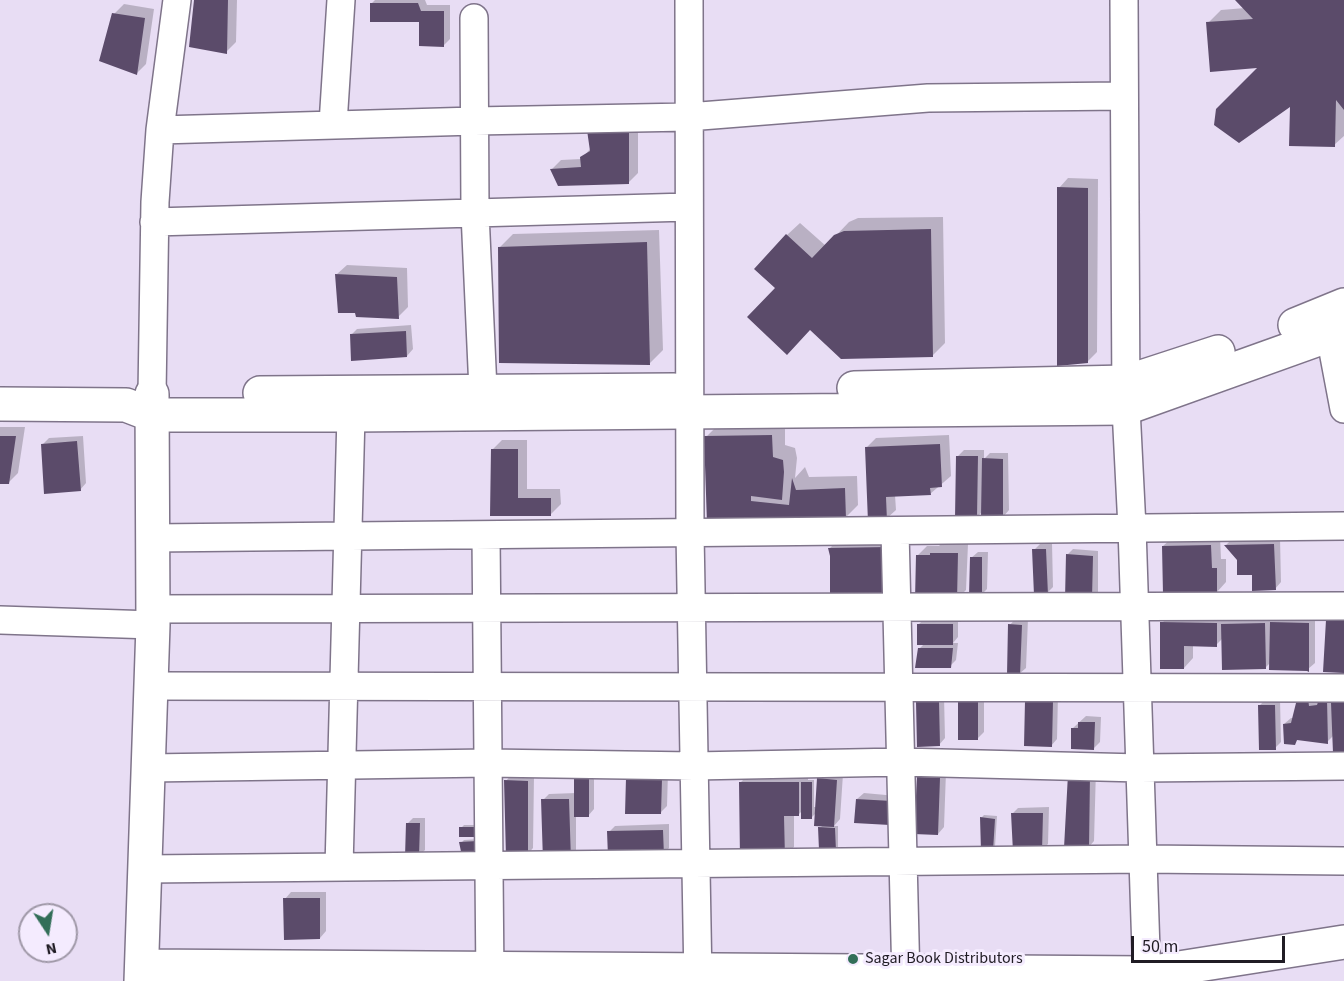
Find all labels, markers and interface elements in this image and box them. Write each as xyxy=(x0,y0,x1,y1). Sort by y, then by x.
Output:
north arrow xyxy=(18,903,78,963)
scale bar xyxy=(1134,924,1288,962)
text: 50 m xyxy=(1142,934,1178,959)
text: N xyxy=(44,937,59,961)
place label: Sagar Book Distributors xyxy=(865,949,1023,969)
marker: Sagar Book Distributors xyxy=(846,952,860,966)

